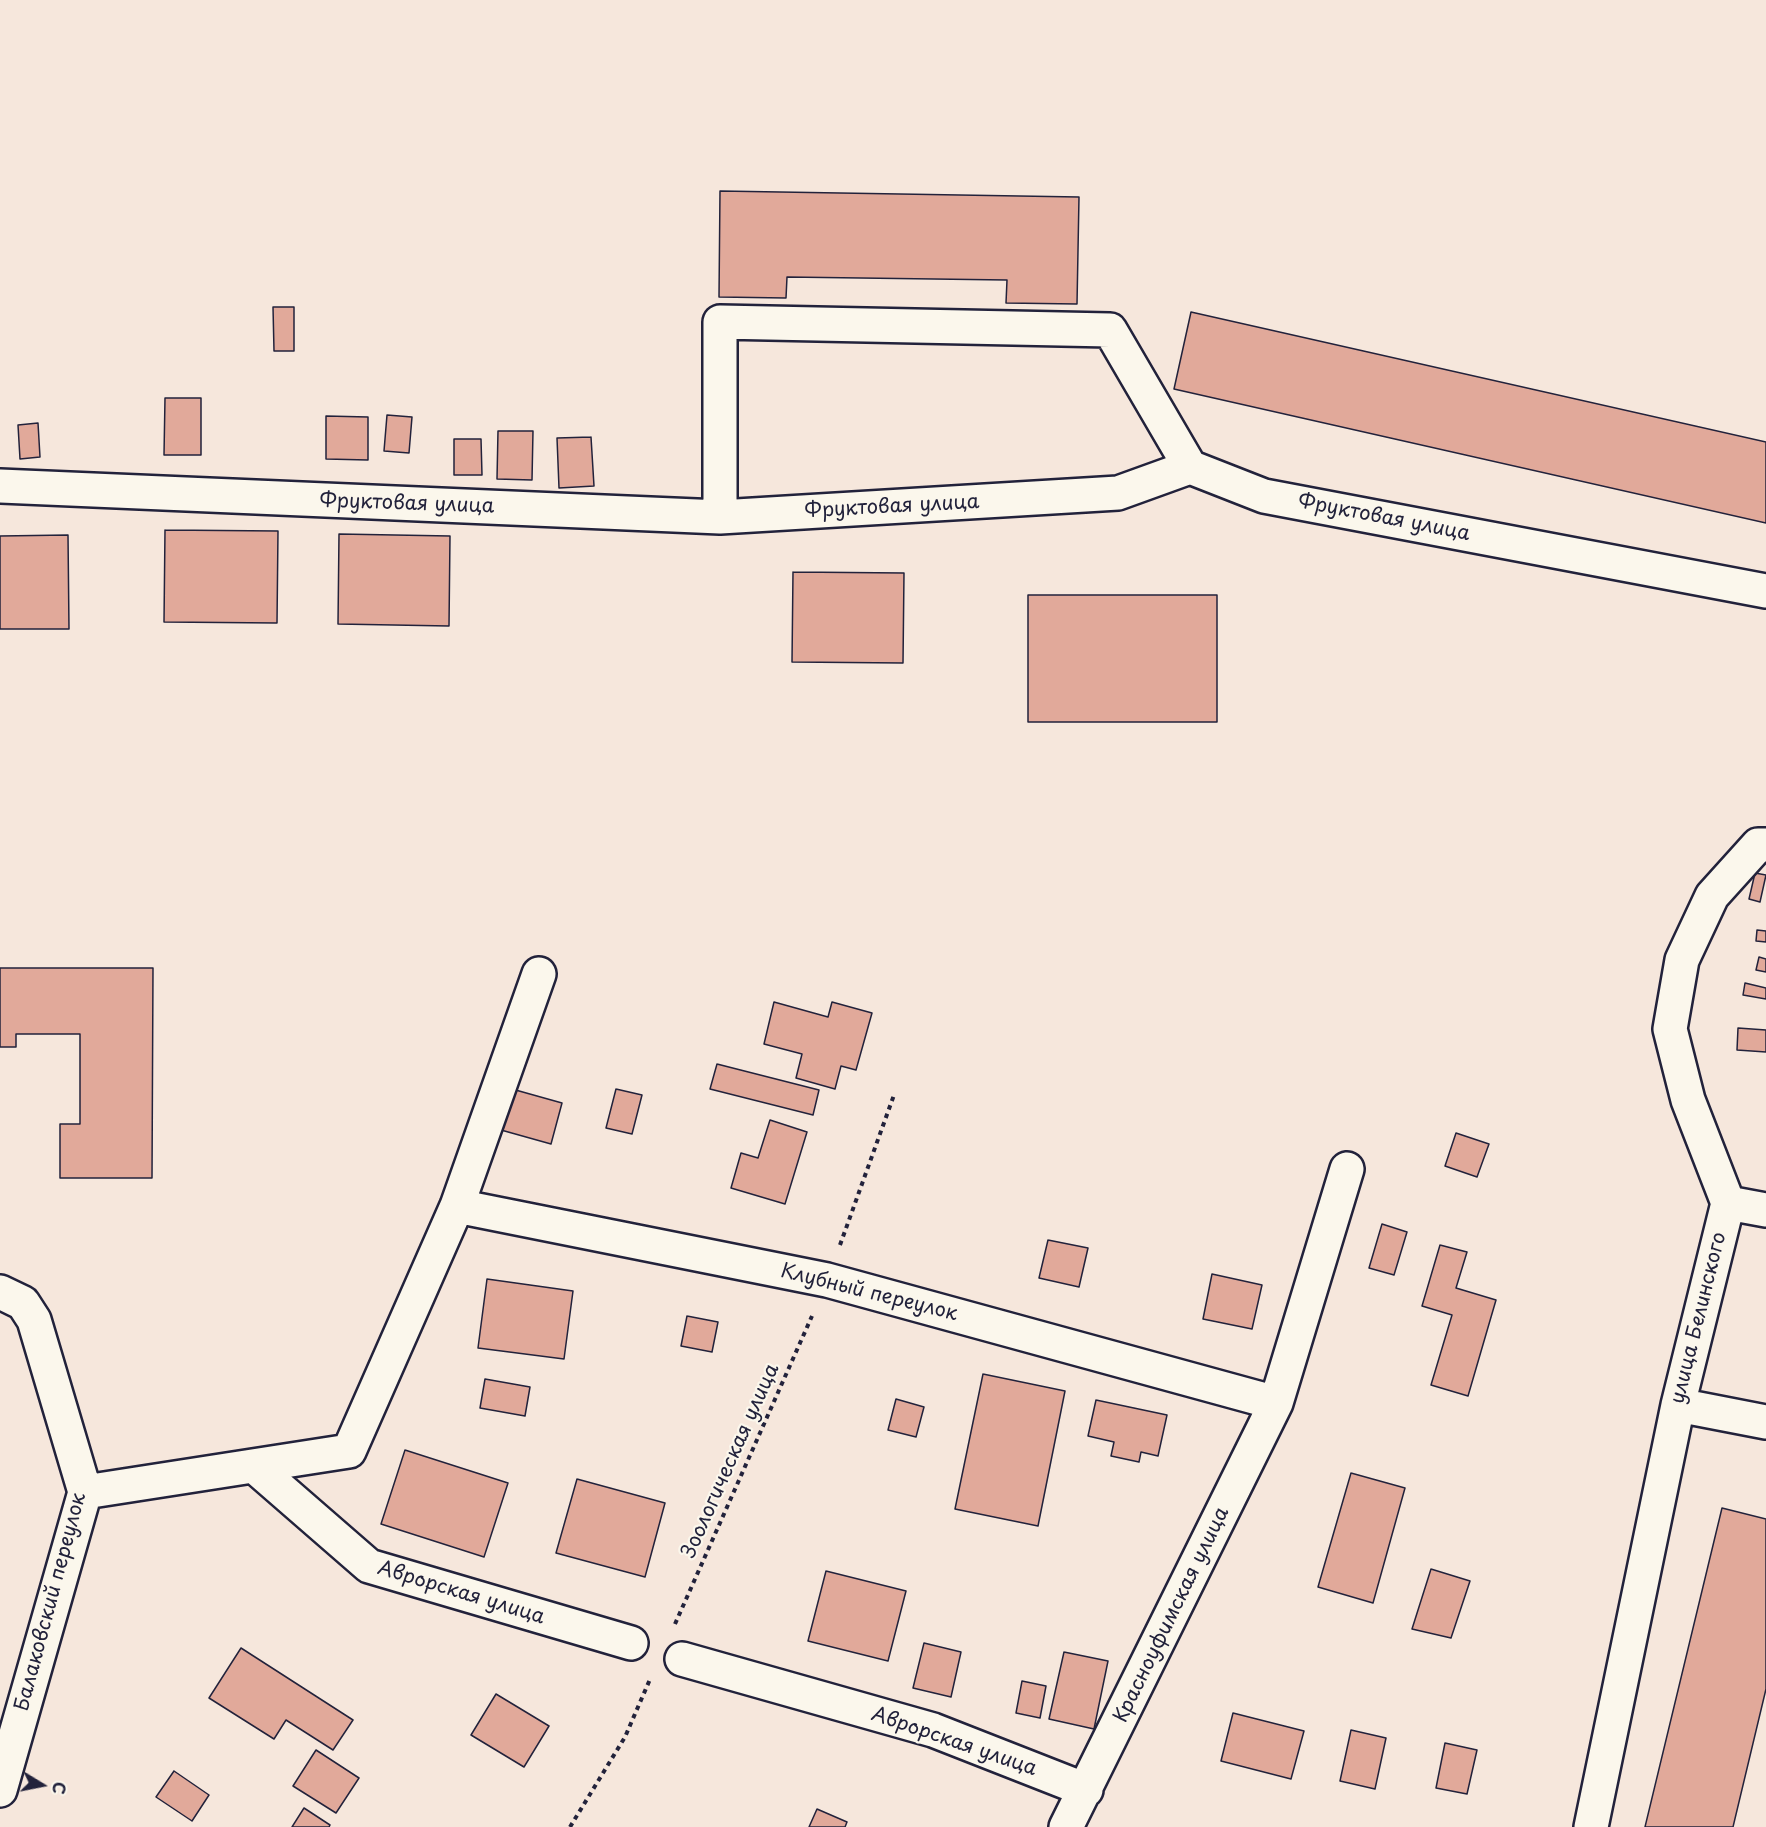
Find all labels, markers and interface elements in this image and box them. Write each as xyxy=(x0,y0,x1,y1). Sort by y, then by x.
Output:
street label: Фруктовая улица xyxy=(319,489,495,519)
street label: Фруктовая улица xyxy=(804,490,980,524)
street label: Фруктовая улица xyxy=(1296,490,1472,546)
street label: улица Белинского xyxy=(1666,1230,1732,1406)
street label: Клубный переулок xyxy=(778,1259,960,1327)
street label: Зоологическая улица xyxy=(677,1360,785,1562)
street label: Балаковский переулок xyxy=(10,1490,92,1714)
street label: Красноуфимская улица xyxy=(1109,1503,1235,1727)
street label: Аврорская улица xyxy=(375,1556,547,1630)
street label: Аврорская улица xyxy=(868,1702,1040,1782)
north arrow xyxy=(12,1755,72,1815)
text: С xyxy=(47,1780,73,1796)

